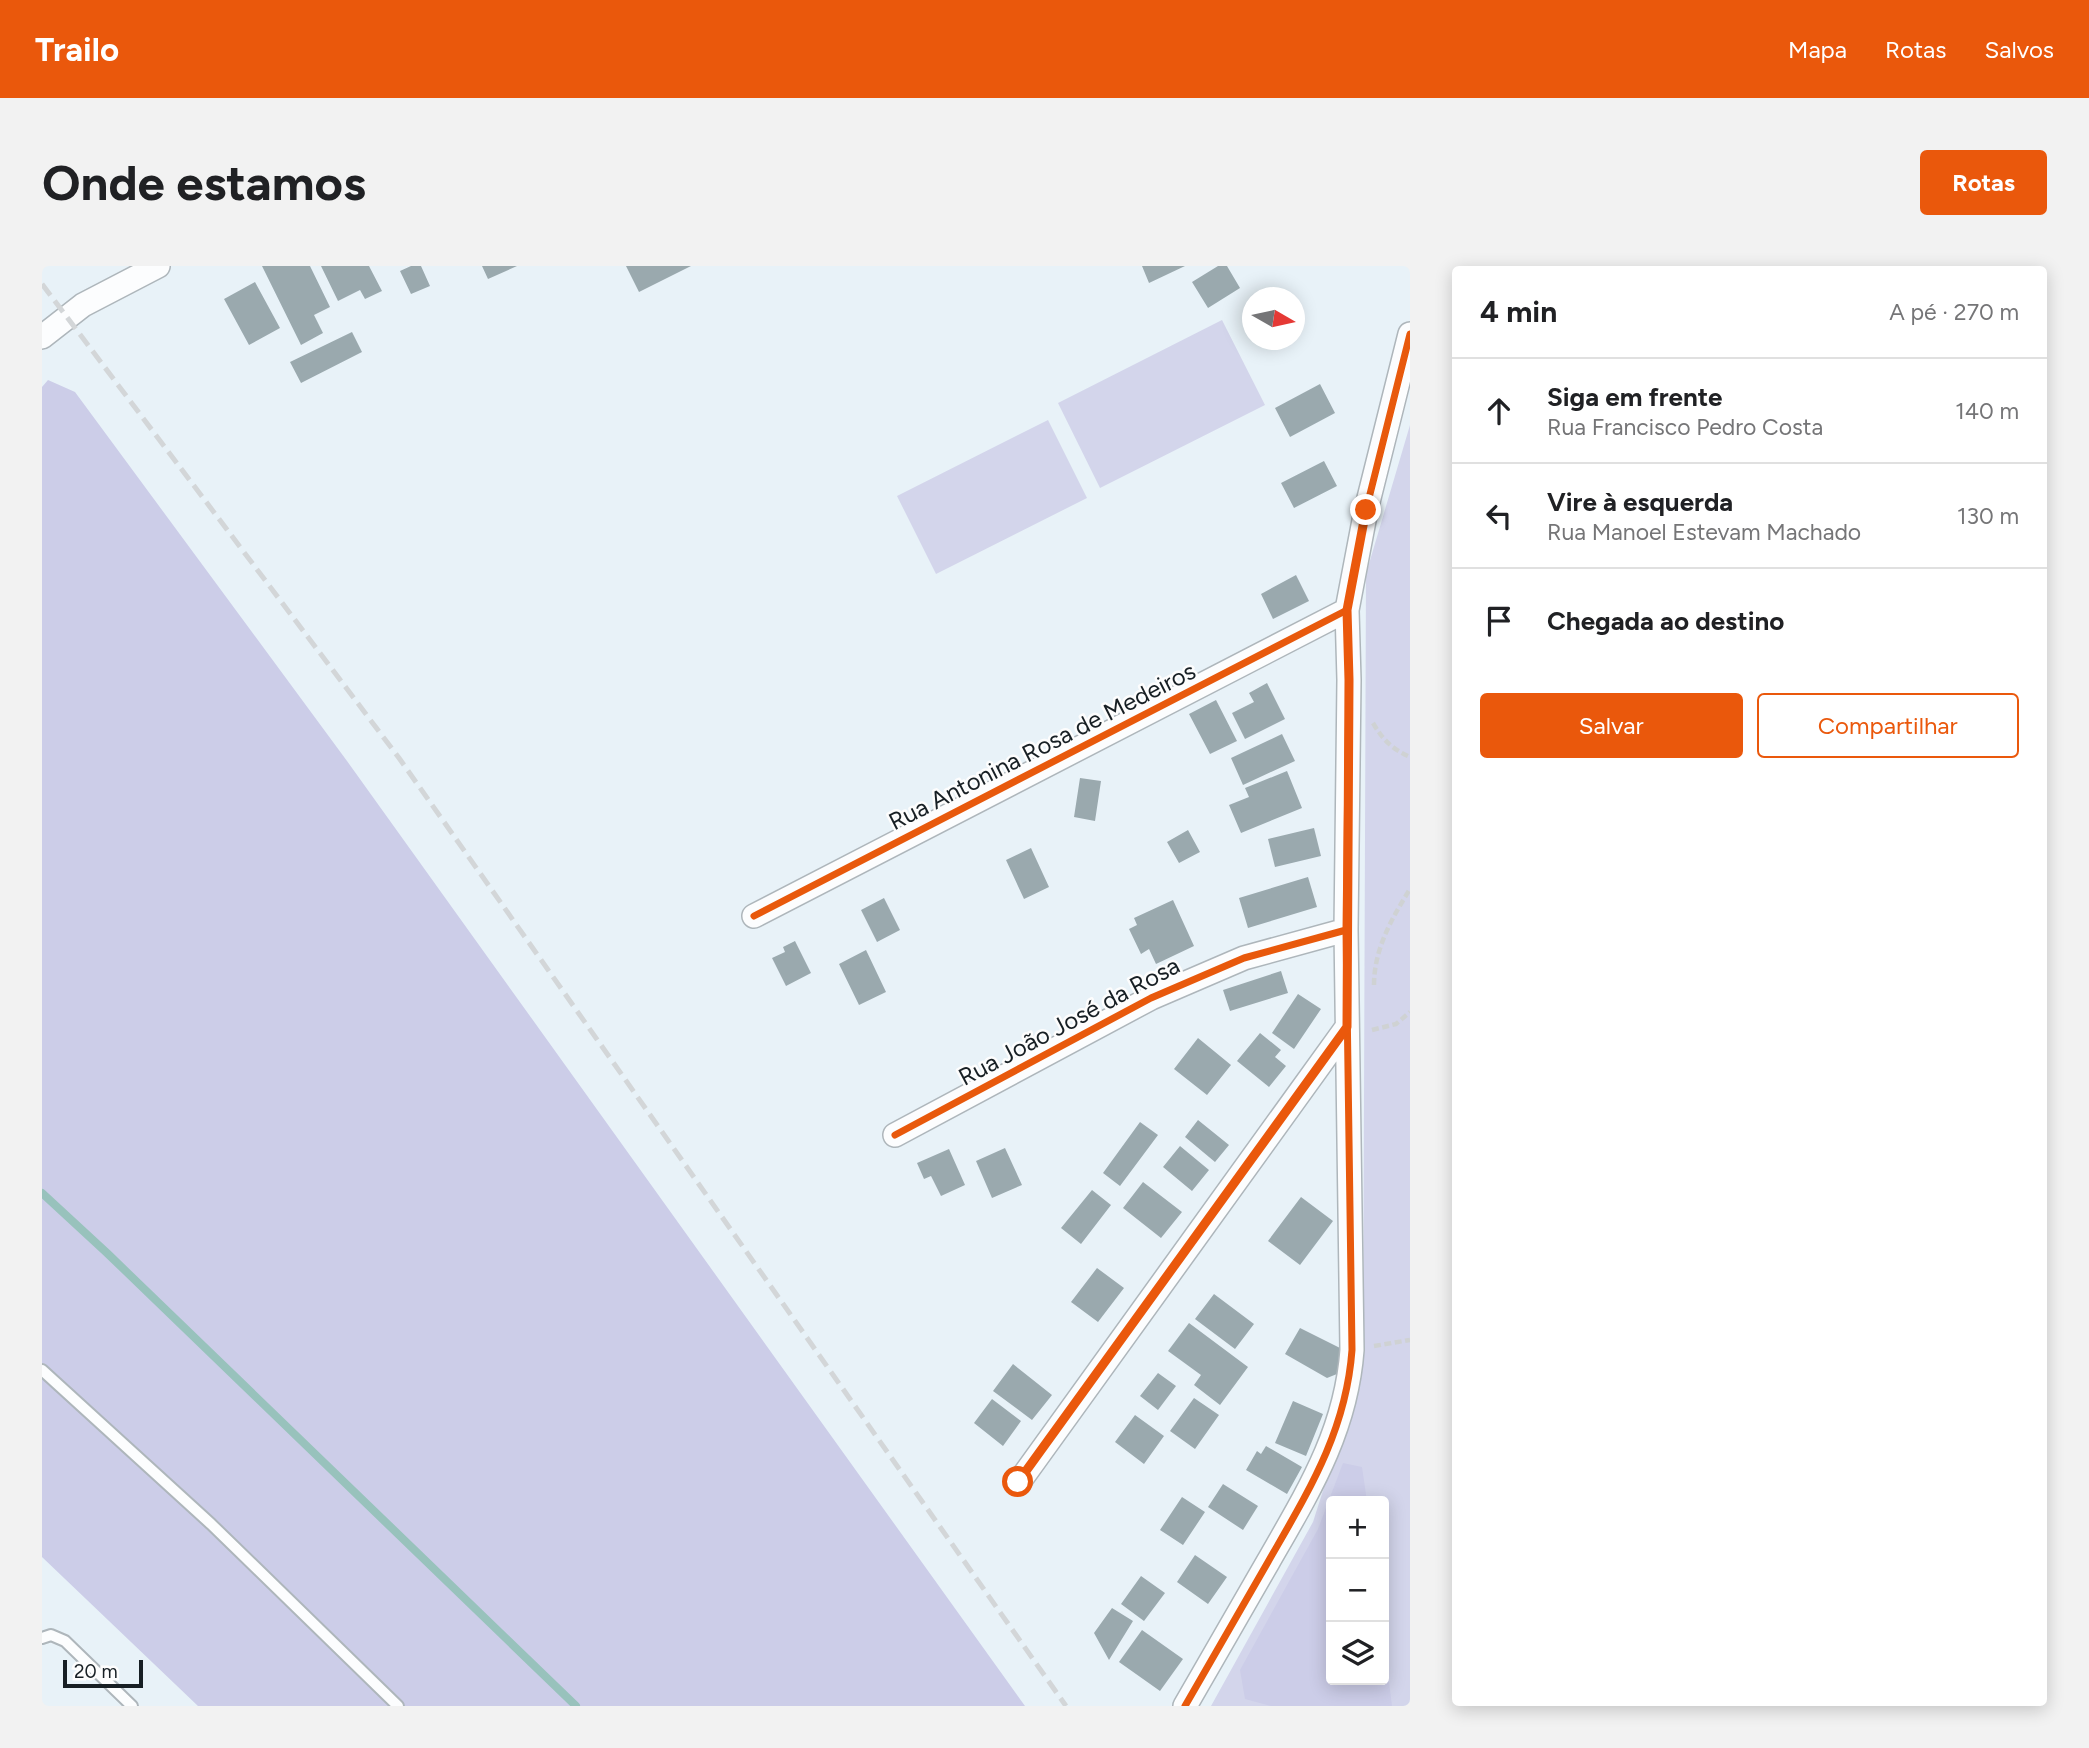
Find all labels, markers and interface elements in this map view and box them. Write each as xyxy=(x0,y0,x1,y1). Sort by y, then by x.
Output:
text: Trailo xyxy=(35,30,119,69)
text: Mapa xyxy=(1788,35,1847,64)
text: Rotas xyxy=(1885,35,1946,64)
text: Salvos xyxy=(1984,35,2054,64)
button: Rotas xyxy=(1920,150,2047,215)
text: Onde estamos xyxy=(42,153,366,212)
north arrow xyxy=(1242,287,1305,350)
text: 4 min xyxy=(1480,293,1557,330)
text: A pé · 270 m xyxy=(1889,298,2019,326)
text: Siga em frente xyxy=(1547,381,1722,413)
icon: ahead xyxy=(1480,392,1518,430)
text: 140 m xyxy=(1955,397,2019,425)
text: Rua Francisco Pedro Costa xyxy=(1547,413,1823,441)
text: Vire à esquerda xyxy=(1547,486,1733,518)
route end xyxy=(1350,494,1381,525)
icon: left xyxy=(1480,497,1518,535)
text: 130 m xyxy=(1957,502,2019,530)
text: Rua Manoel Estevam Machado xyxy=(1547,518,1861,546)
icon: arrive xyxy=(1480,602,1518,640)
text: Chegada ao destino xyxy=(1547,605,1784,637)
street label: Rua Antonina Rosa de Medeiros xyxy=(884,656,1200,836)
button: Salvar xyxy=(1480,693,1743,758)
button: Compartilhar xyxy=(1757,693,2019,758)
street label: Rua João José da Rosa xyxy=(954,950,1184,1092)
route start xyxy=(1002,1466,1033,1497)
map controls xyxy=(1326,1496,1389,1685)
button: + xyxy=(1326,1496,1389,1559)
button: − xyxy=(1326,1559,1389,1622)
button: layers xyxy=(1326,1622,1389,1685)
scale bar xyxy=(63,1657,144,1689)
text: 20 m xyxy=(74,1660,118,1683)

